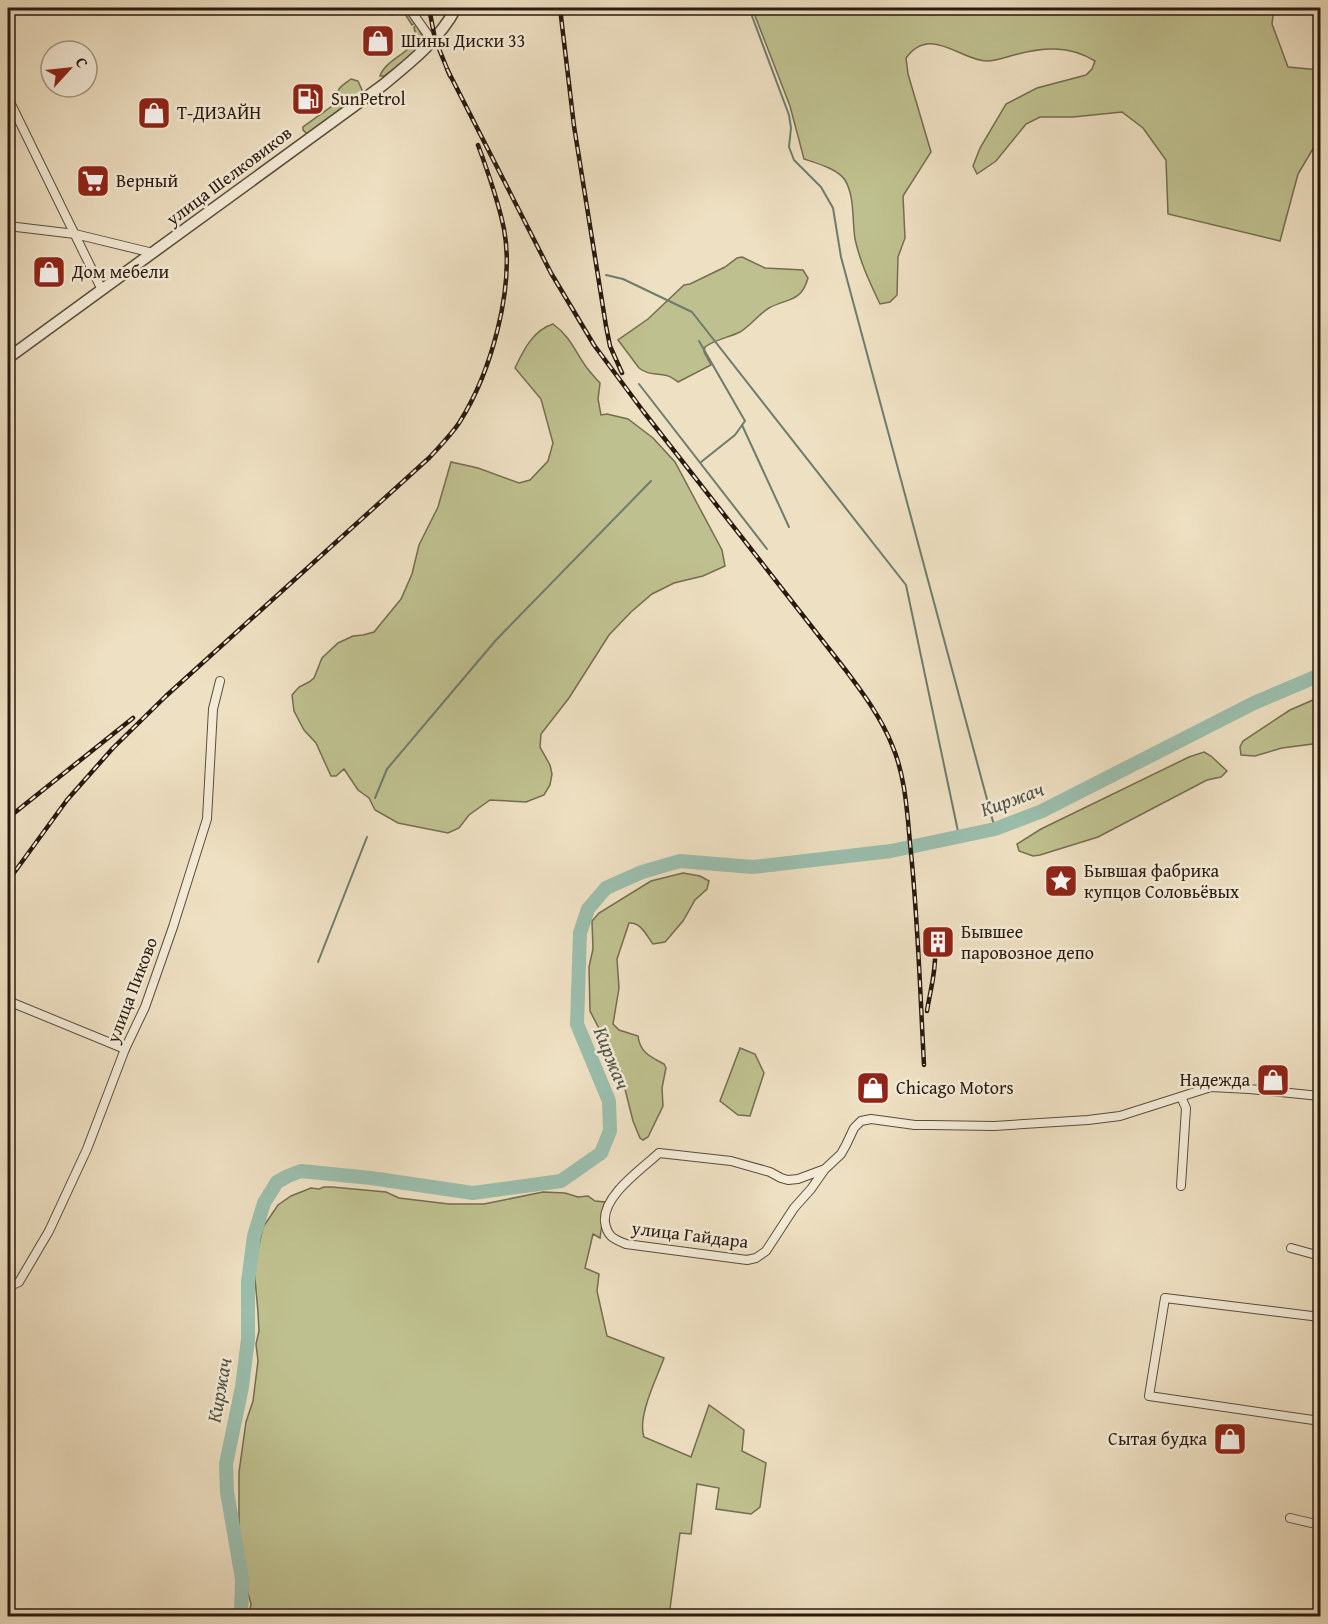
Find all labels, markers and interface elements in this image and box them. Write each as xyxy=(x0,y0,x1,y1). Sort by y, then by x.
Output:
shop icon: Шины Диски 33 xyxy=(360,23,396,59)
place label: Шины Диски 33 xyxy=(401,27,525,54)
north arrow xyxy=(39,39,99,99)
text: С xyxy=(70,53,95,72)
fuel station icon: SunPetrol xyxy=(290,81,326,117)
place label: SunPetrol xyxy=(331,85,406,112)
shop icon: Т-ДИЗАЙН xyxy=(136,95,172,131)
place label: Т-ДИЗАЙН xyxy=(177,99,261,126)
street label: улица Шелковиков xyxy=(159,119,297,233)
supermarket icon: Верный xyxy=(75,163,111,199)
place label: Верный xyxy=(116,167,178,194)
shop icon: Дом мебели xyxy=(31,254,67,290)
place label: Дом мебели xyxy=(71,258,169,285)
water label: Киржач xyxy=(976,774,1048,823)
place label: Бывшая фабрика купцов Соловьёвых xyxy=(1084,857,1240,905)
place icon: Бывшая фабрика купцов Соловьёвых xyxy=(1043,863,1079,899)
place label: Бывшее паровозное депо xyxy=(961,918,1094,966)
building icon: Бывшее паровозное депо xyxy=(920,924,956,960)
street label: улица Пиково xyxy=(99,933,164,1048)
water label: Киржач xyxy=(587,1022,638,1094)
shop icon: Надежда xyxy=(1255,1062,1291,1098)
place label: Надежда xyxy=(1180,1066,1250,1093)
shop icon: Chicago Motors xyxy=(855,1070,891,1106)
place label: Chicago Motors xyxy=(896,1074,1014,1101)
street label: улица Гайдара xyxy=(629,1214,750,1255)
water label: Киржач xyxy=(199,1355,239,1425)
shop icon: Сытая будка xyxy=(1212,1421,1248,1457)
place label: Сытая будка xyxy=(1108,1425,1207,1452)

